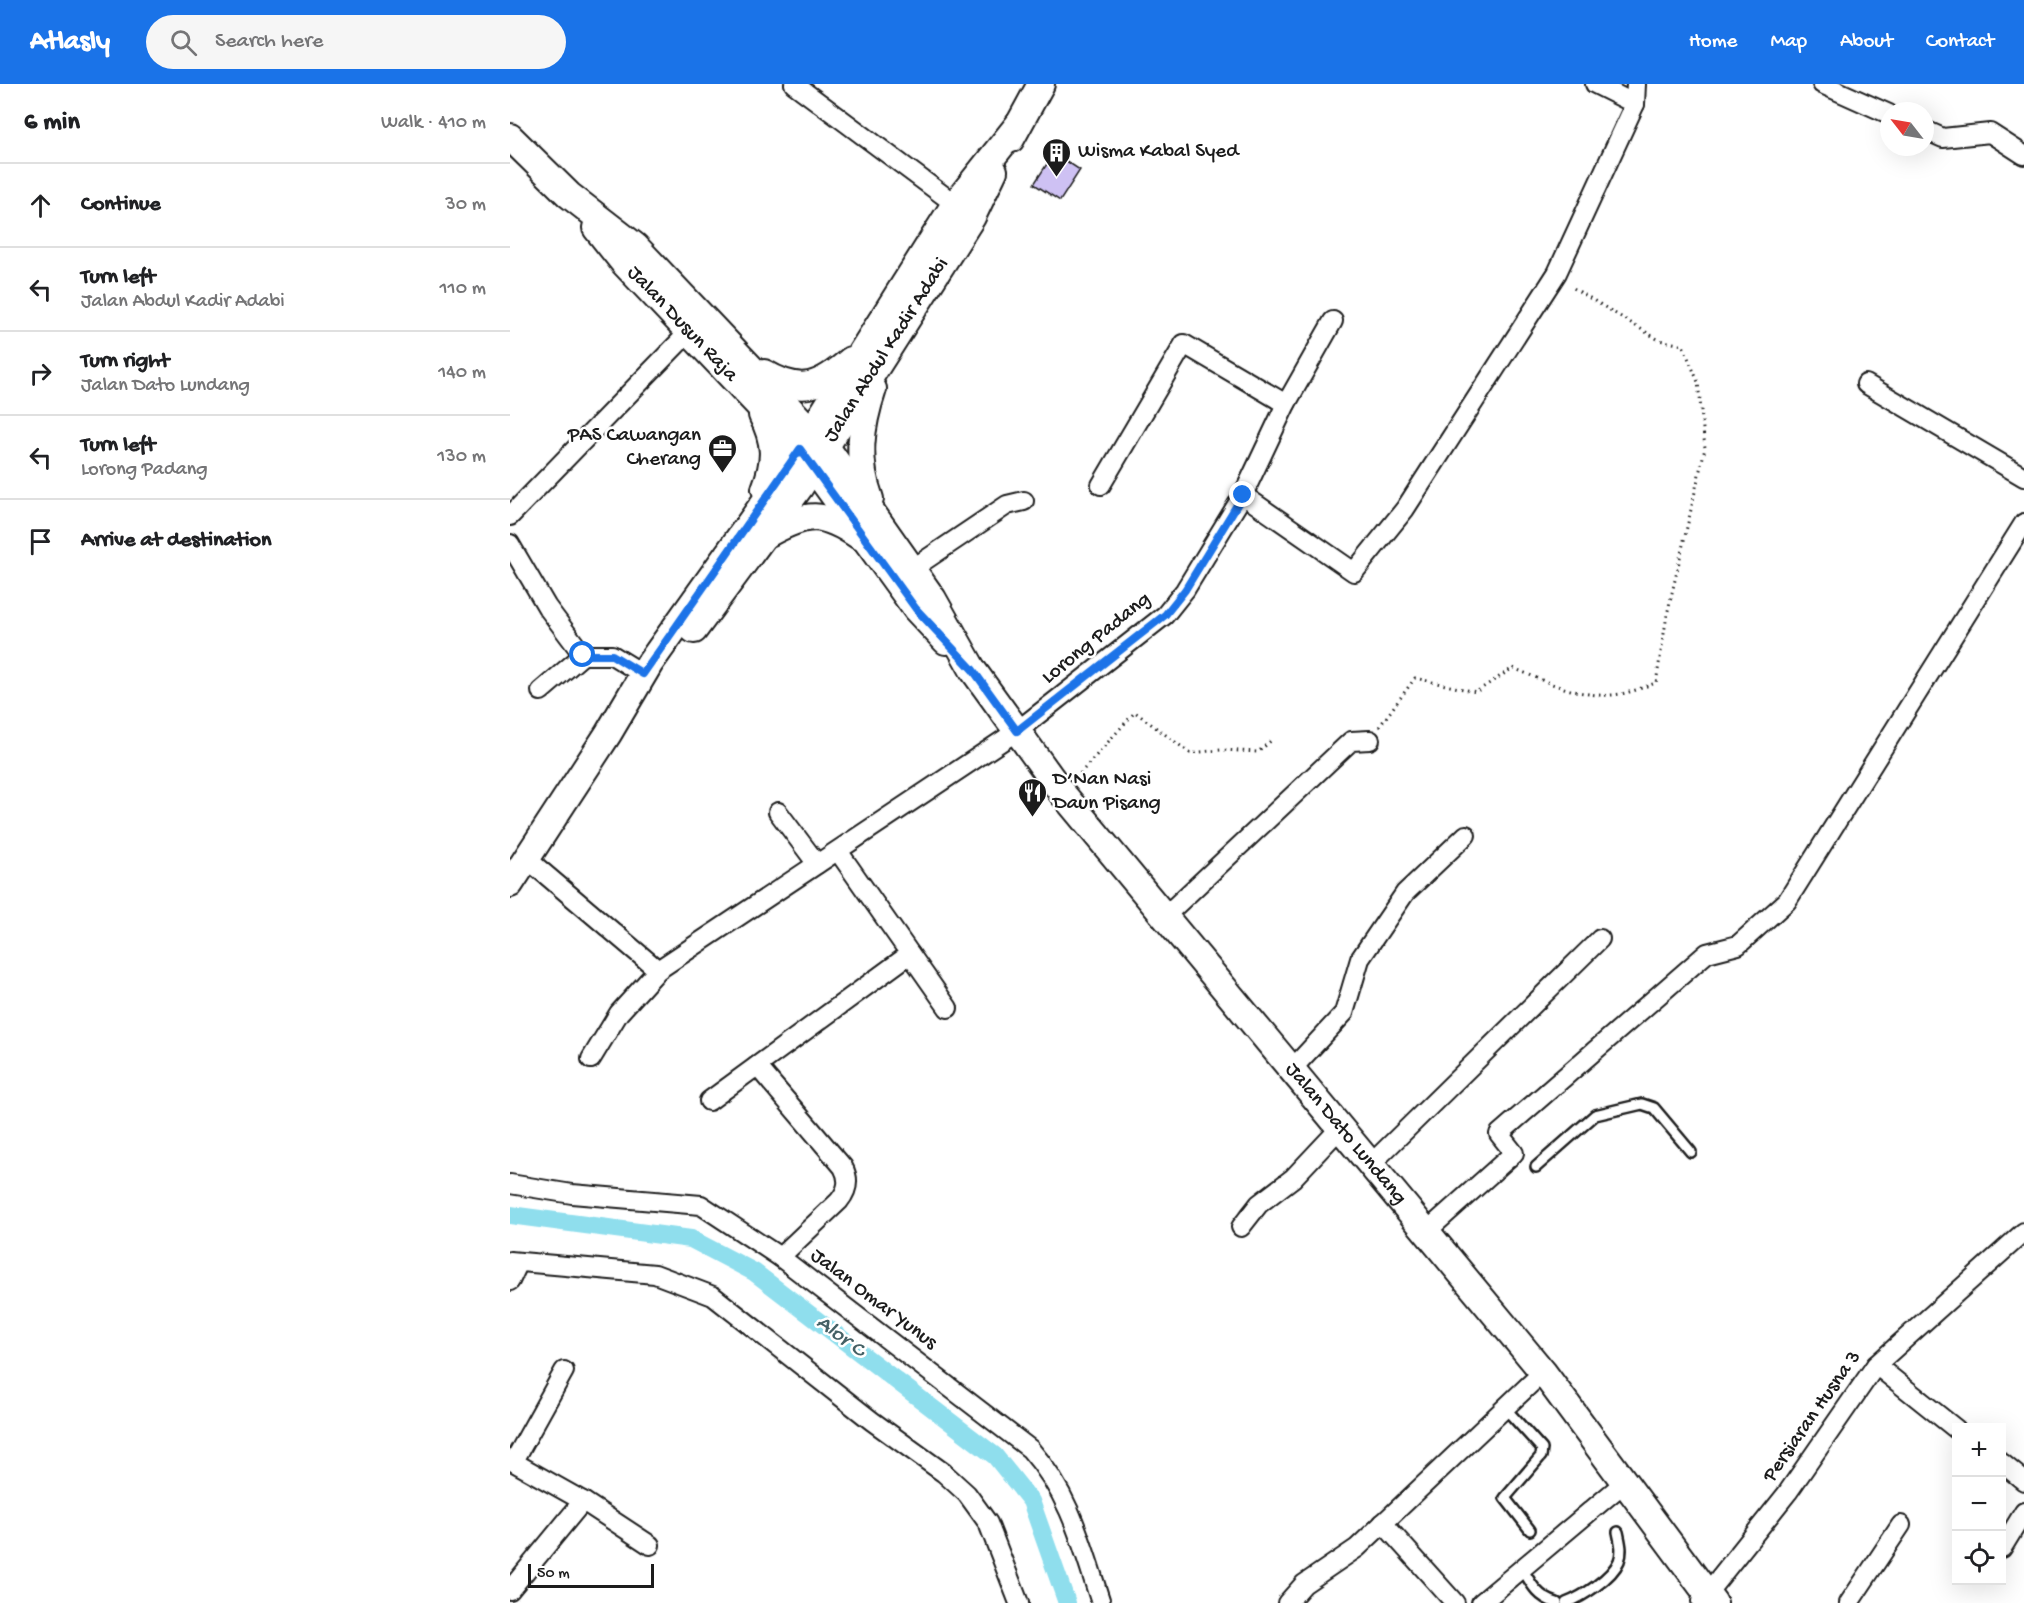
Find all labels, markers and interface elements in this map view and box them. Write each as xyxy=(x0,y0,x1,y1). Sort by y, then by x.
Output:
search box xyxy=(146,15,566,69)
text: Atlasly xyxy=(30,26,110,59)
icon: search xyxy=(167,26,200,59)
text: Search here xyxy=(215,29,323,55)
text: Home xyxy=(1689,30,1737,55)
text: Map xyxy=(1770,30,1807,55)
text: About xyxy=(1840,30,1893,55)
text: Contact xyxy=(1926,30,1994,55)
north arrow xyxy=(1880,102,1934,156)
text: 6 min xyxy=(24,108,80,139)
text: Walk · 410 m xyxy=(381,112,486,135)
building icon: Wisma Kabal Syed xyxy=(1041,136,1073,178)
place label: Wisma Kabal Syed xyxy=(1078,140,1240,165)
icon: ahead xyxy=(24,189,57,222)
text: Continue xyxy=(81,192,161,218)
text: 30 m xyxy=(445,194,486,217)
street label: Jalan Abdul Kadir Adabi xyxy=(819,253,955,447)
street label: Jalan Dusun Raja xyxy=(621,261,744,388)
text: Turn left xyxy=(81,265,155,291)
icon: left xyxy=(24,273,57,306)
text: 110 m xyxy=(440,278,486,301)
text: Jalan Abdul Kadir Adabi xyxy=(81,291,285,314)
text: Turn right xyxy=(81,349,169,375)
icon: right xyxy=(24,357,57,390)
text: 140 m xyxy=(438,362,486,385)
text: Jalan Dato Lundang xyxy=(81,375,250,398)
place label: PAS Cawangan Cherang xyxy=(567,424,701,473)
office icon: PAS Cawangan Cherang xyxy=(706,432,738,474)
text: Turn left xyxy=(81,433,155,459)
icon: left xyxy=(24,441,57,474)
text: 130 m xyxy=(437,446,486,469)
text: Lorong Padang xyxy=(81,459,208,482)
route end xyxy=(1229,481,1255,507)
icon: arrive xyxy=(24,525,57,558)
text: Arrive at destination xyxy=(81,528,271,554)
street label: Lorong Padang xyxy=(1037,587,1157,691)
route start xyxy=(569,641,595,667)
place label: D’Nan Nasi Daun Pisang xyxy=(1051,768,1161,817)
restaurant icon: D’Nan Nasi Daun Pisang xyxy=(1016,776,1048,818)
street label: Jalan Dato Lundang xyxy=(1279,1058,1412,1210)
street label: Jalan Omar Yunus xyxy=(804,1244,943,1357)
water label: Alor C xyxy=(811,1310,872,1366)
street label: Persiaran Husna 3 xyxy=(1758,1346,1868,1488)
map controls xyxy=(1952,1423,2006,1585)
button: + xyxy=(1952,1423,2006,1477)
button: − xyxy=(1952,1477,2006,1531)
button: locate xyxy=(1952,1531,2006,1585)
scale bar xyxy=(528,1561,654,1588)
text: 50 m xyxy=(537,1565,570,1584)

